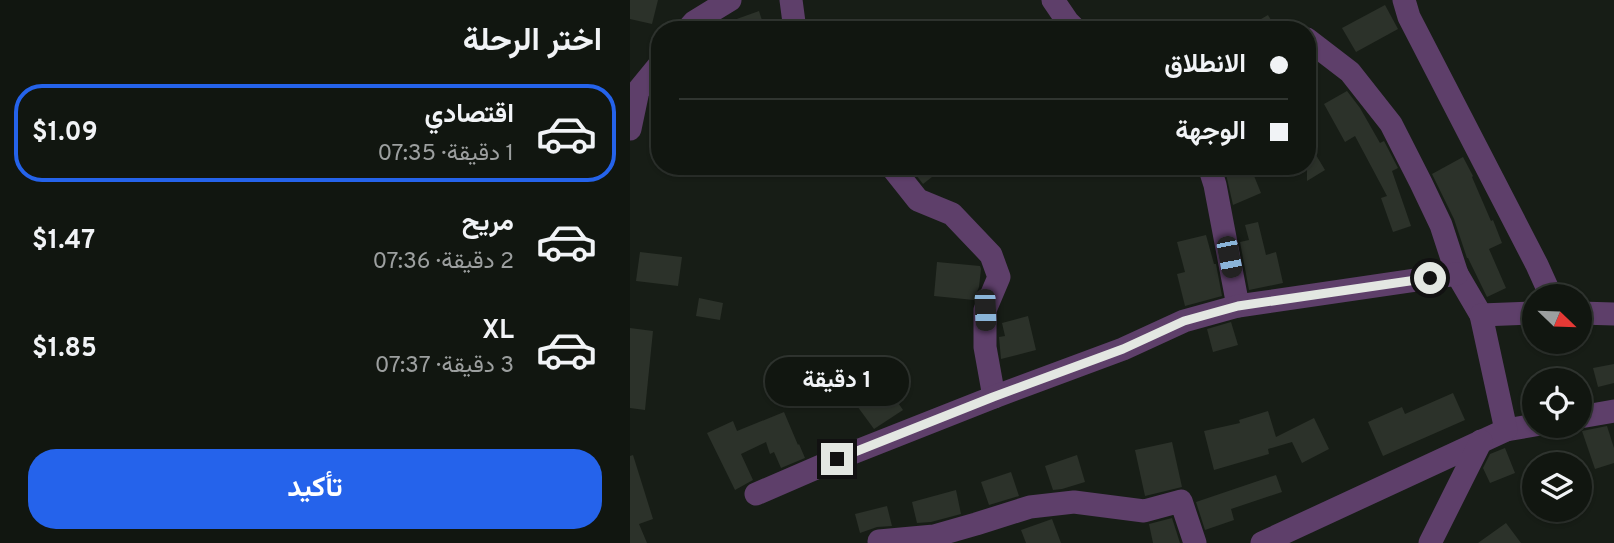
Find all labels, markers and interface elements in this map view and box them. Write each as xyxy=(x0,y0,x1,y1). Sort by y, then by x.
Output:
text: اختر الرحلة xyxy=(463,22,602,62)
text: الانطلاق xyxy=(1164,49,1246,82)
text: اقتصادي xyxy=(425,99,514,132)
icon: car xyxy=(535,102,598,165)
text: الوجهة xyxy=(1175,116,1246,149)
text: $1.09 xyxy=(32,117,98,150)
text: 1 دقيقة · 07:35 xyxy=(377,140,514,169)
text: مريح xyxy=(462,207,514,240)
icon: car xyxy=(535,210,598,273)
text: $1.47 xyxy=(32,225,95,258)
car xyxy=(1215,234,1244,280)
text: 2 دقيقة · 07:36 xyxy=(373,248,514,277)
route start xyxy=(1414,262,1446,294)
north arrow xyxy=(1522,284,1592,354)
map controls xyxy=(1522,284,1592,522)
car xyxy=(974,289,997,331)
text: XL xyxy=(482,315,514,348)
icon: car xyxy=(535,318,598,381)
text: $1.85 xyxy=(32,333,97,366)
text: 3 دقيقة · 07:37 xyxy=(375,352,514,381)
callout: 1 دقيقة xyxy=(765,358,909,406)
text: 1 دقيقة xyxy=(802,367,872,396)
button: locate xyxy=(1522,368,1592,438)
route end xyxy=(821,443,853,475)
button: تأكيد xyxy=(28,449,602,529)
button: layers xyxy=(1522,452,1592,522)

